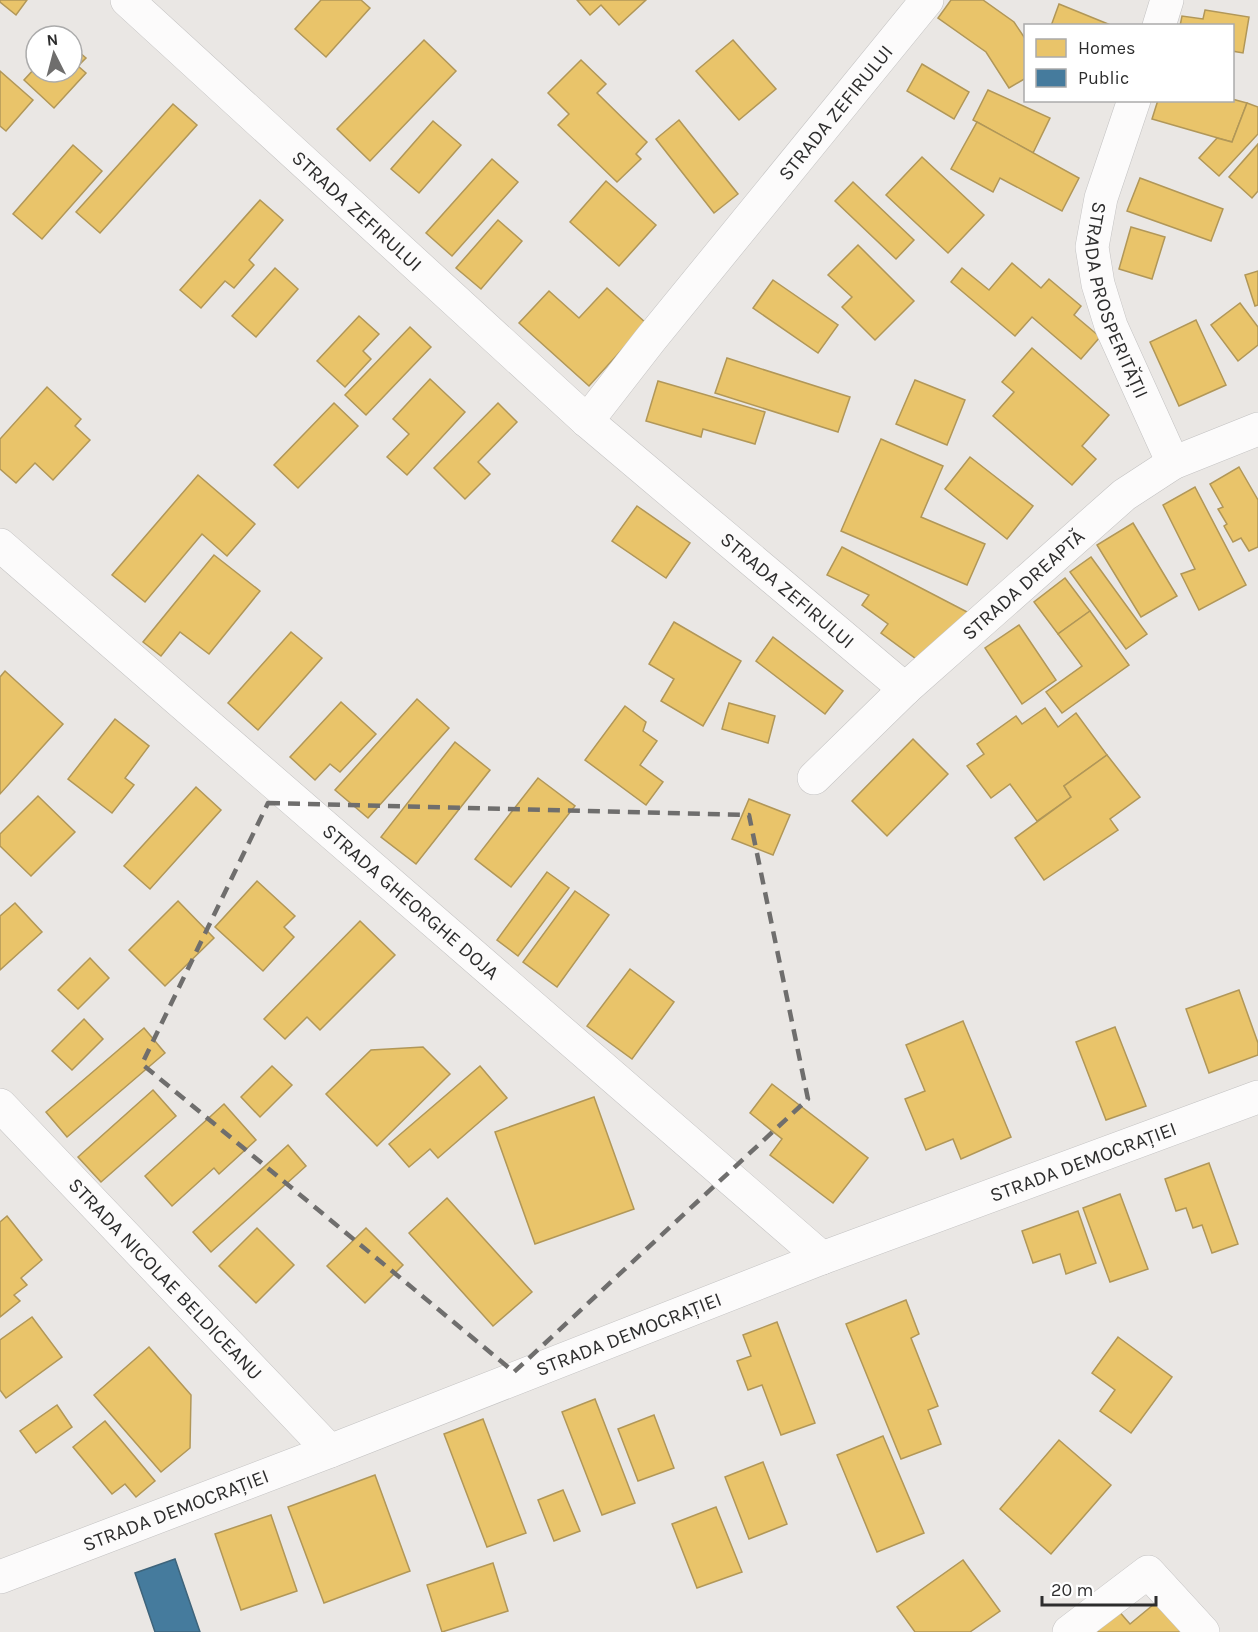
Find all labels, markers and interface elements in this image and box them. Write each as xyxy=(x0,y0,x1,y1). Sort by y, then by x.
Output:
north arrow xyxy=(24,24,84,84)
legend xyxy=(1024,24,1234,102)
text: N xyxy=(46,30,59,50)
text: Homes xyxy=(1078,37,1135,59)
street label: STRADA ZEFIRULUI xyxy=(773,40,897,185)
text: Public xyxy=(1078,67,1129,89)
street label: STRADA ZEFIRULUI xyxy=(287,146,427,276)
street label: STRADA PROSPERITĂȚII xyxy=(1081,200,1154,402)
street label: STRADA DREAPTĂ xyxy=(957,524,1089,645)
street label: STRADA ZEFIRULUI xyxy=(716,527,859,653)
street label: STRADA GHEORGHE DOJA xyxy=(318,819,504,984)
street label: STRADA DEMOCRAȚIEI xyxy=(987,1117,1180,1207)
street label: STRADA NICOLAE BELDICEANU xyxy=(64,1173,267,1384)
street label: STRADA DEMOCRAȚIEI xyxy=(533,1287,725,1381)
street label: STRADA DEMOCRAȚIEI xyxy=(79,1464,272,1556)
scale bar xyxy=(1042,1569,1156,1607)
text: 20 m xyxy=(1051,1579,1093,1601)

